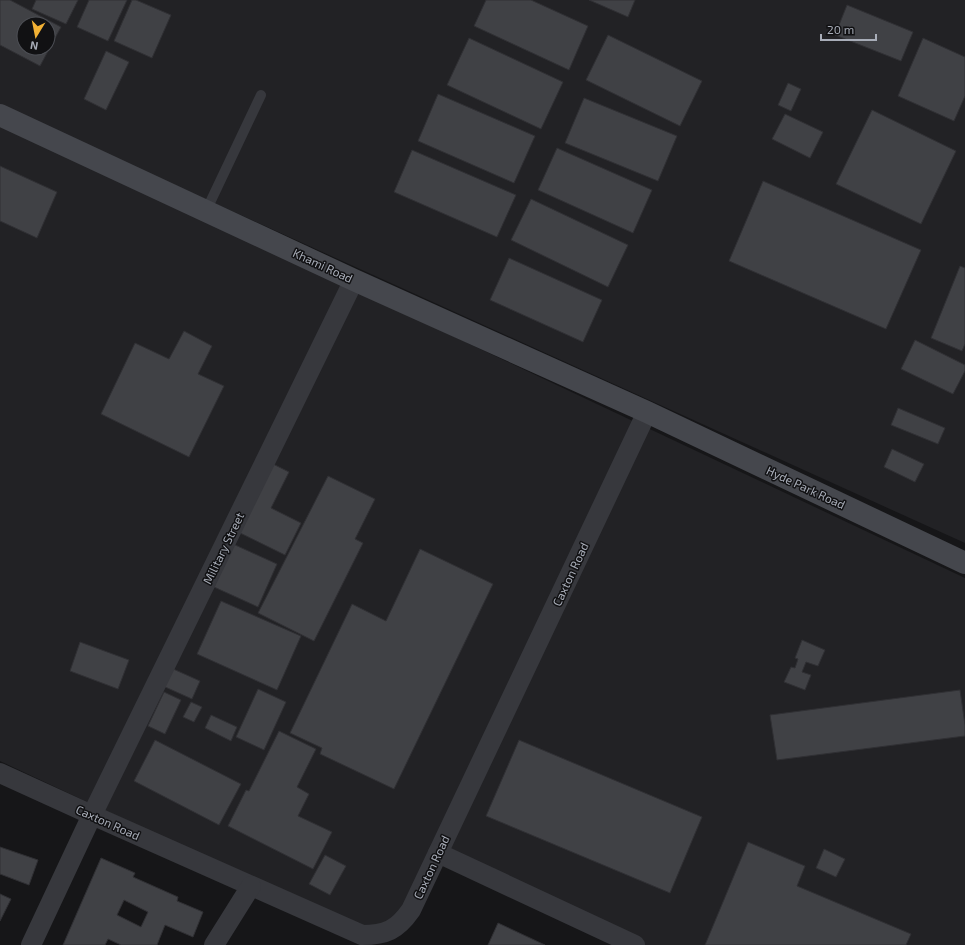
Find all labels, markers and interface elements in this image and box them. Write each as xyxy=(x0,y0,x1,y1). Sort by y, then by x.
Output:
north arrow xyxy=(16,16,56,56)
scale bar xyxy=(821,16,876,42)
text: 20 m xyxy=(827,22,854,36)
text: N xyxy=(29,39,39,53)
street label: Khami Road xyxy=(291,245,355,285)
street label: Hyde Park Road xyxy=(765,463,847,511)
street label: Military Street xyxy=(200,509,247,586)
street label: Caxton Road xyxy=(549,540,591,608)
street label: Caxton Road xyxy=(74,802,142,842)
street label: Caxton Road xyxy=(410,833,452,901)

